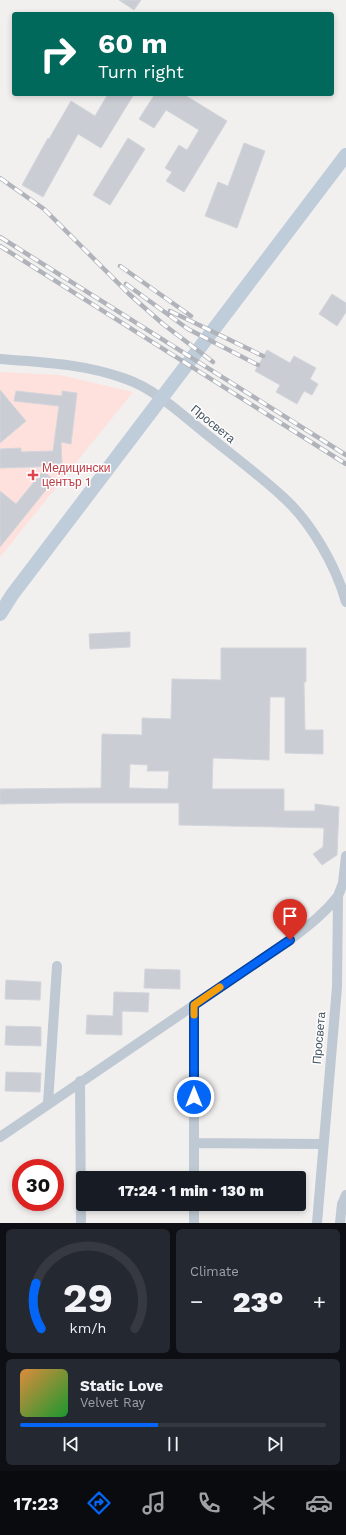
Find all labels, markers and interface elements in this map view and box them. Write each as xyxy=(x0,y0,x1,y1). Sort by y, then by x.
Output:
text: 60 m xyxy=(98,27,168,60)
icon: right xyxy=(32,28,84,80)
text: Turn right xyxy=(98,61,184,82)
street label: Просвета xyxy=(188,402,238,446)
place label: Медицински център 1 xyxy=(42,461,110,489)
marker: Медицински център 1 xyxy=(27,469,39,481)
pin xyxy=(273,899,307,940)
icon: arrive xyxy=(279,905,301,927)
street label: Просвета xyxy=(310,1011,328,1065)
position arrow xyxy=(173,1076,215,1118)
speed limit sign: 30 xyxy=(12,1159,64,1211)
text: 17:24 · 1 min · 130 m xyxy=(118,1182,264,1200)
text: Climate xyxy=(190,1264,239,1279)
text: 29 xyxy=(63,1273,113,1322)
text: 23° xyxy=(232,1284,284,1319)
text: − xyxy=(190,1289,203,1314)
text: + xyxy=(313,1289,326,1314)
text: km/h xyxy=(70,1320,106,1336)
text: Static Love xyxy=(80,1377,163,1395)
text: Velvet Ray xyxy=(80,1395,145,1410)
icon: previous xyxy=(60,1433,82,1455)
icon: pause xyxy=(162,1433,184,1455)
icon: next xyxy=(264,1433,286,1455)
icon: directions xyxy=(85,1489,113,1517)
icon: music xyxy=(140,1489,168,1517)
icon: phone xyxy=(195,1489,223,1517)
icon: climate xyxy=(250,1489,278,1517)
icon: car xyxy=(305,1489,333,1517)
text: 17:23 xyxy=(13,1493,59,1514)

